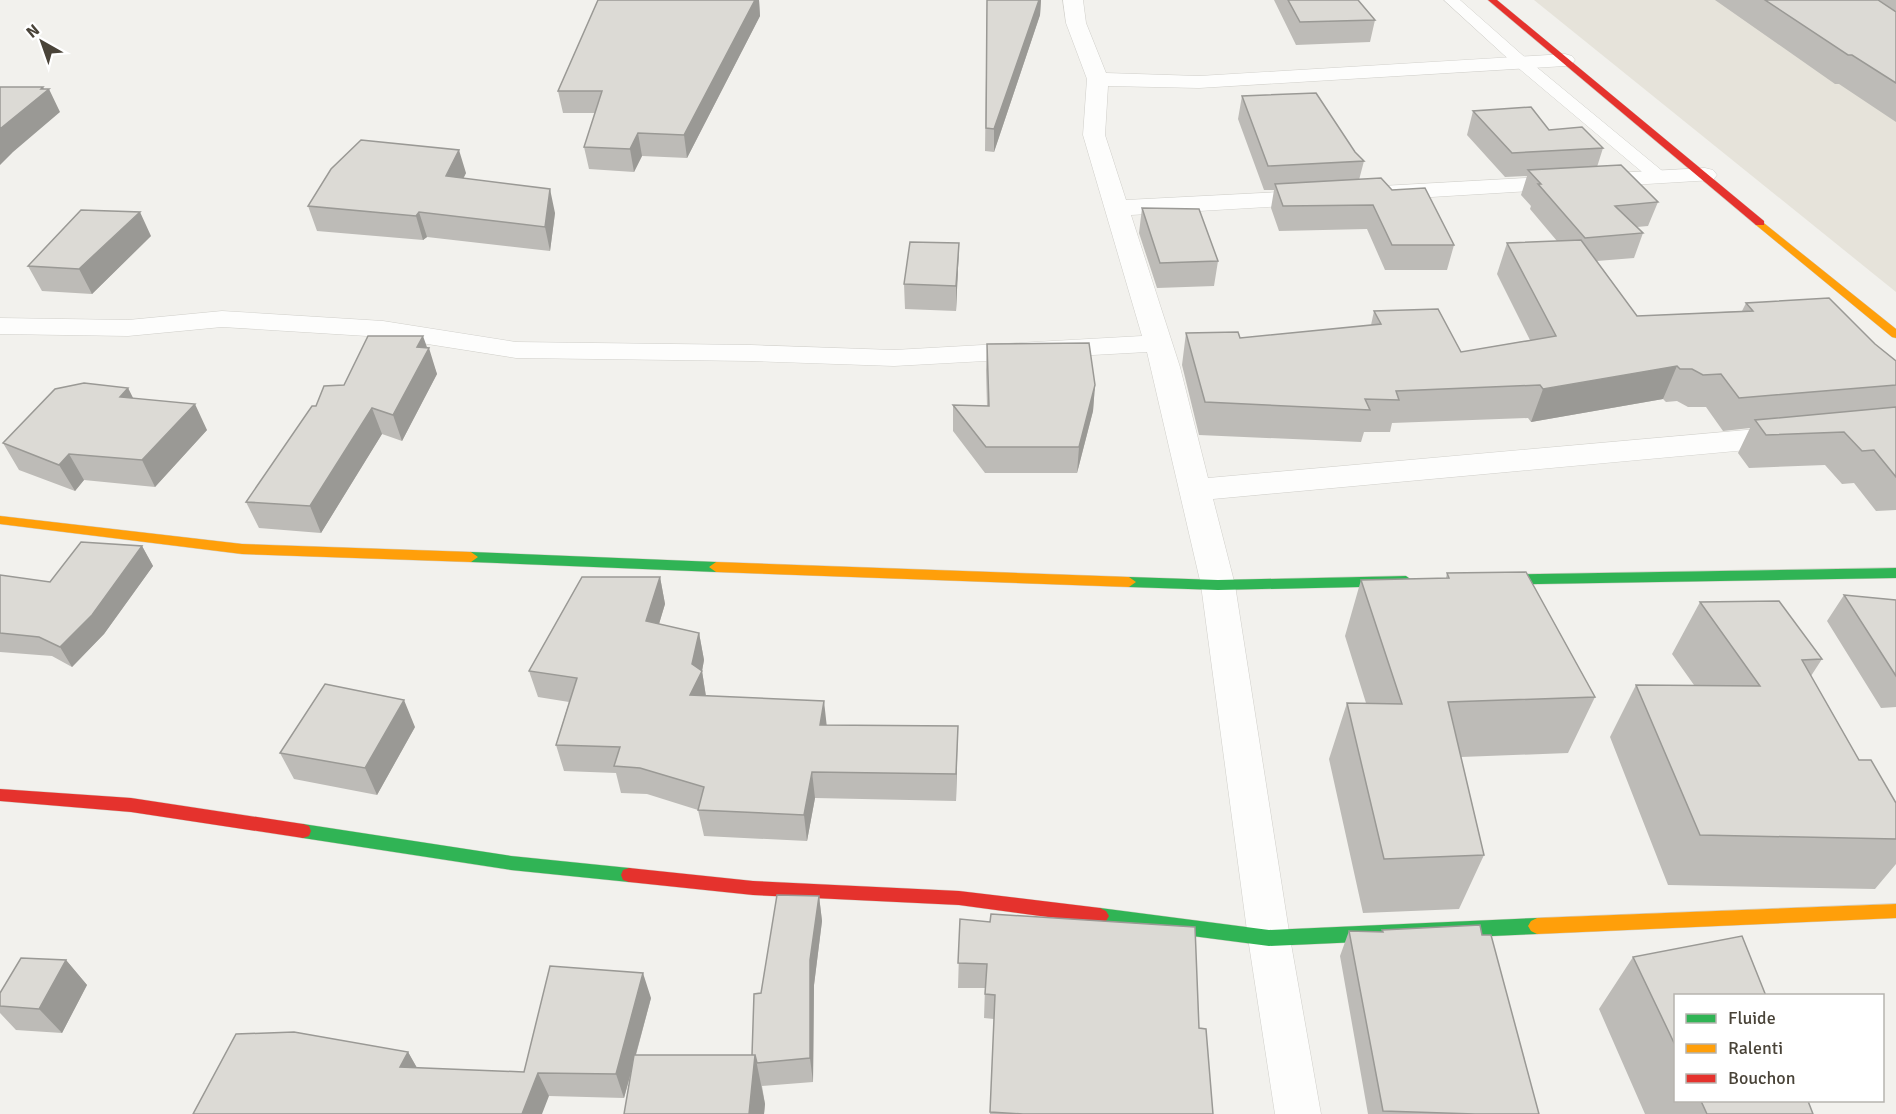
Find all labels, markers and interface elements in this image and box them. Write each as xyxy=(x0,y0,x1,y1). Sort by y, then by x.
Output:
north arrow xyxy=(12,12,72,72)
text: N xyxy=(22,20,44,43)
legend xyxy=(1674,994,1884,1102)
text: Fluide xyxy=(1728,1007,1776,1029)
text: Ralenti xyxy=(1728,1037,1783,1059)
text: Bouchon xyxy=(1728,1067,1796,1089)

